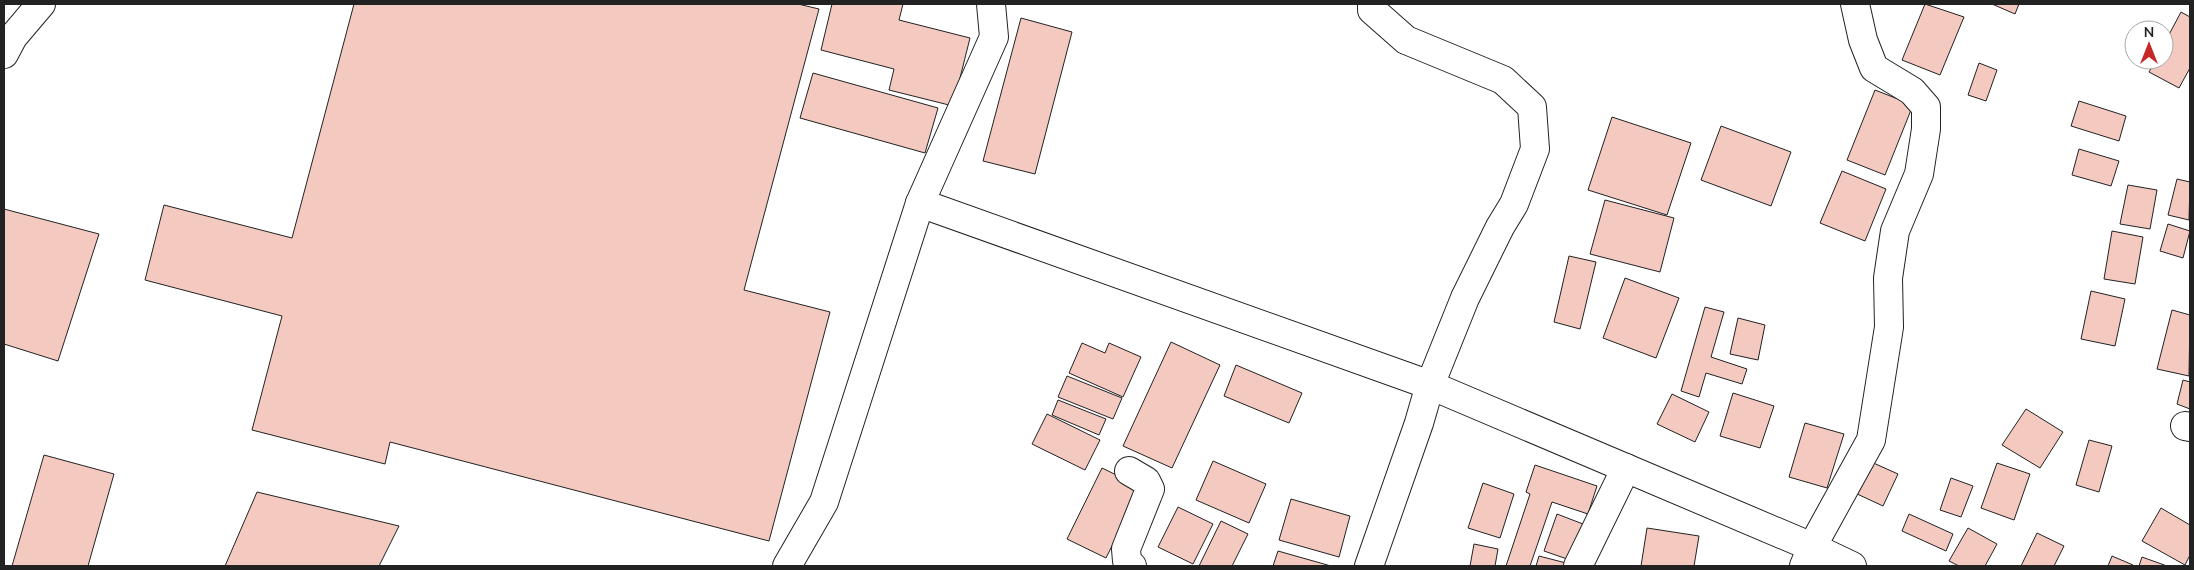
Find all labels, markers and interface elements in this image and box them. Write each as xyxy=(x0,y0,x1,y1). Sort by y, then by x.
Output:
north arrow xyxy=(2124,20,2174,70)
text: N xyxy=(2144,23,2154,42)

